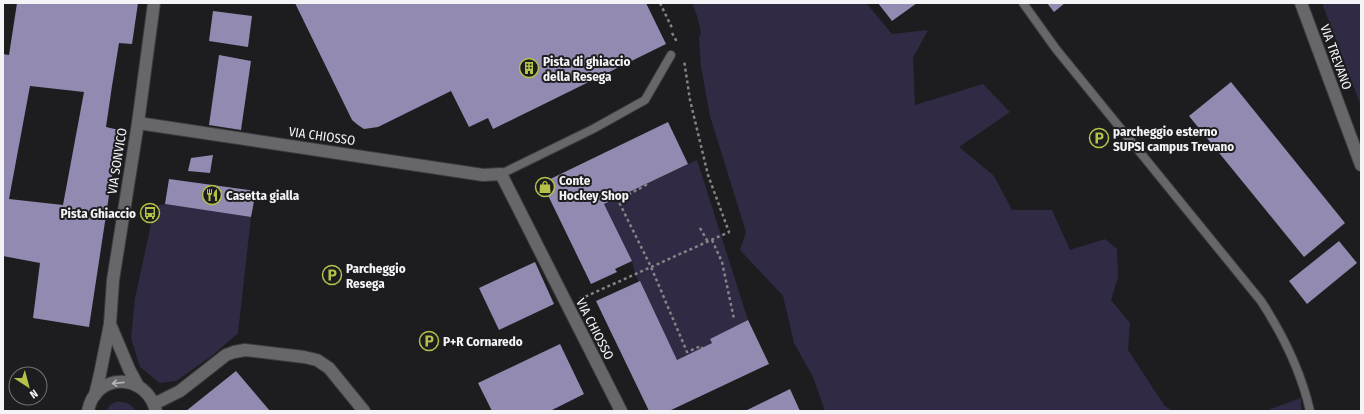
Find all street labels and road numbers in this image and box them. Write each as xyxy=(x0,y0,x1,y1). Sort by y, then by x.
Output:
street label: VIA TREVANO xyxy=(1317,22,1355,92)
street label: VIA CHIOSSO xyxy=(288,124,356,148)
street label: VIA SONVICO xyxy=(104,127,130,195)
street label: VIA CHIOSSO xyxy=(573,296,617,362)

